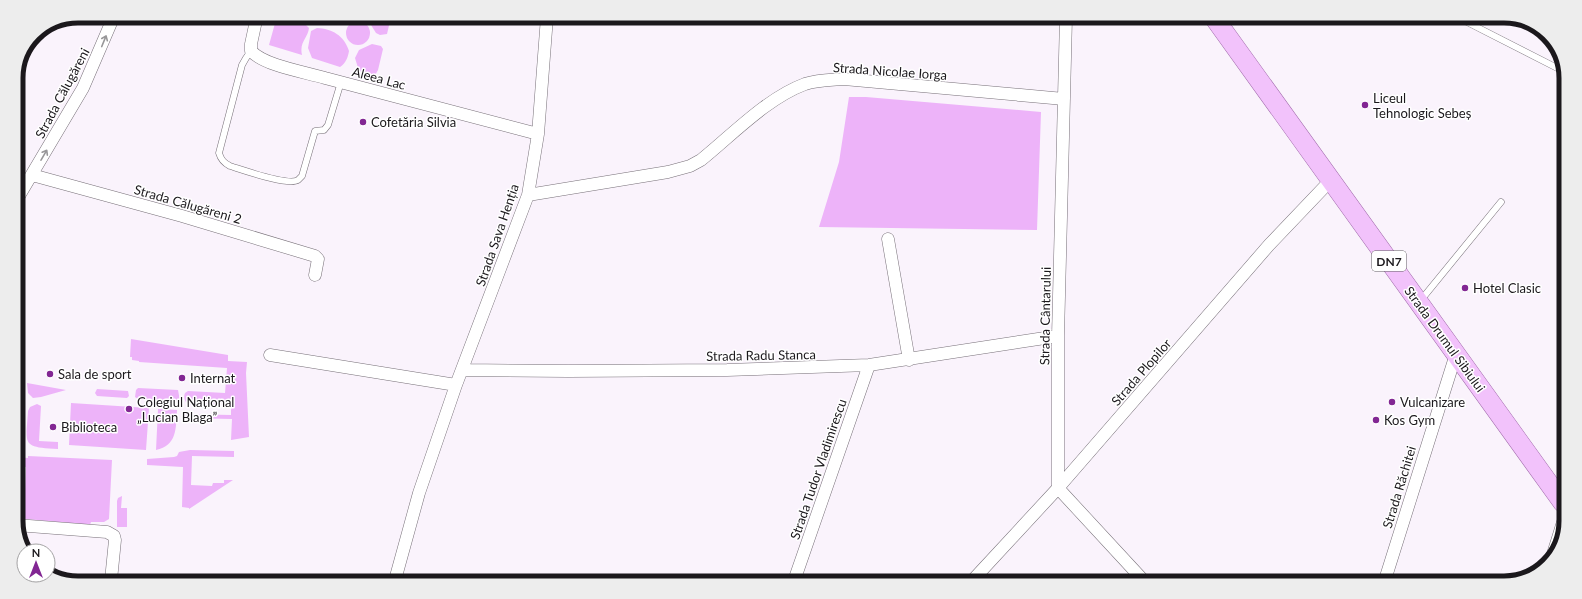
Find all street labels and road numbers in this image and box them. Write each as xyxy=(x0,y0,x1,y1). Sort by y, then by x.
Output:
street label: Strada Călugăreni xyxy=(31,45,93,141)
street label: Strada Nicolae Iorga xyxy=(832,59,948,83)
street label: Aleea Lac xyxy=(351,63,407,93)
street label: Strada Călugăreni 2 xyxy=(133,181,243,227)
street label: Strada Sava Henția xyxy=(472,182,522,288)
road number: DN7 xyxy=(1372,251,1406,271)
street label: Strada Cântarului xyxy=(1036,267,1054,365)
street label: Strada Drumul Sibiului xyxy=(1401,283,1489,395)
street label: Strada Plopilor xyxy=(1108,335,1175,409)
street label: Strada Radu Stanca xyxy=(706,346,816,364)
street label: Strada Tudor Vladimirescu xyxy=(786,397,850,541)
street label: Strada Răchitei xyxy=(1379,444,1419,530)

